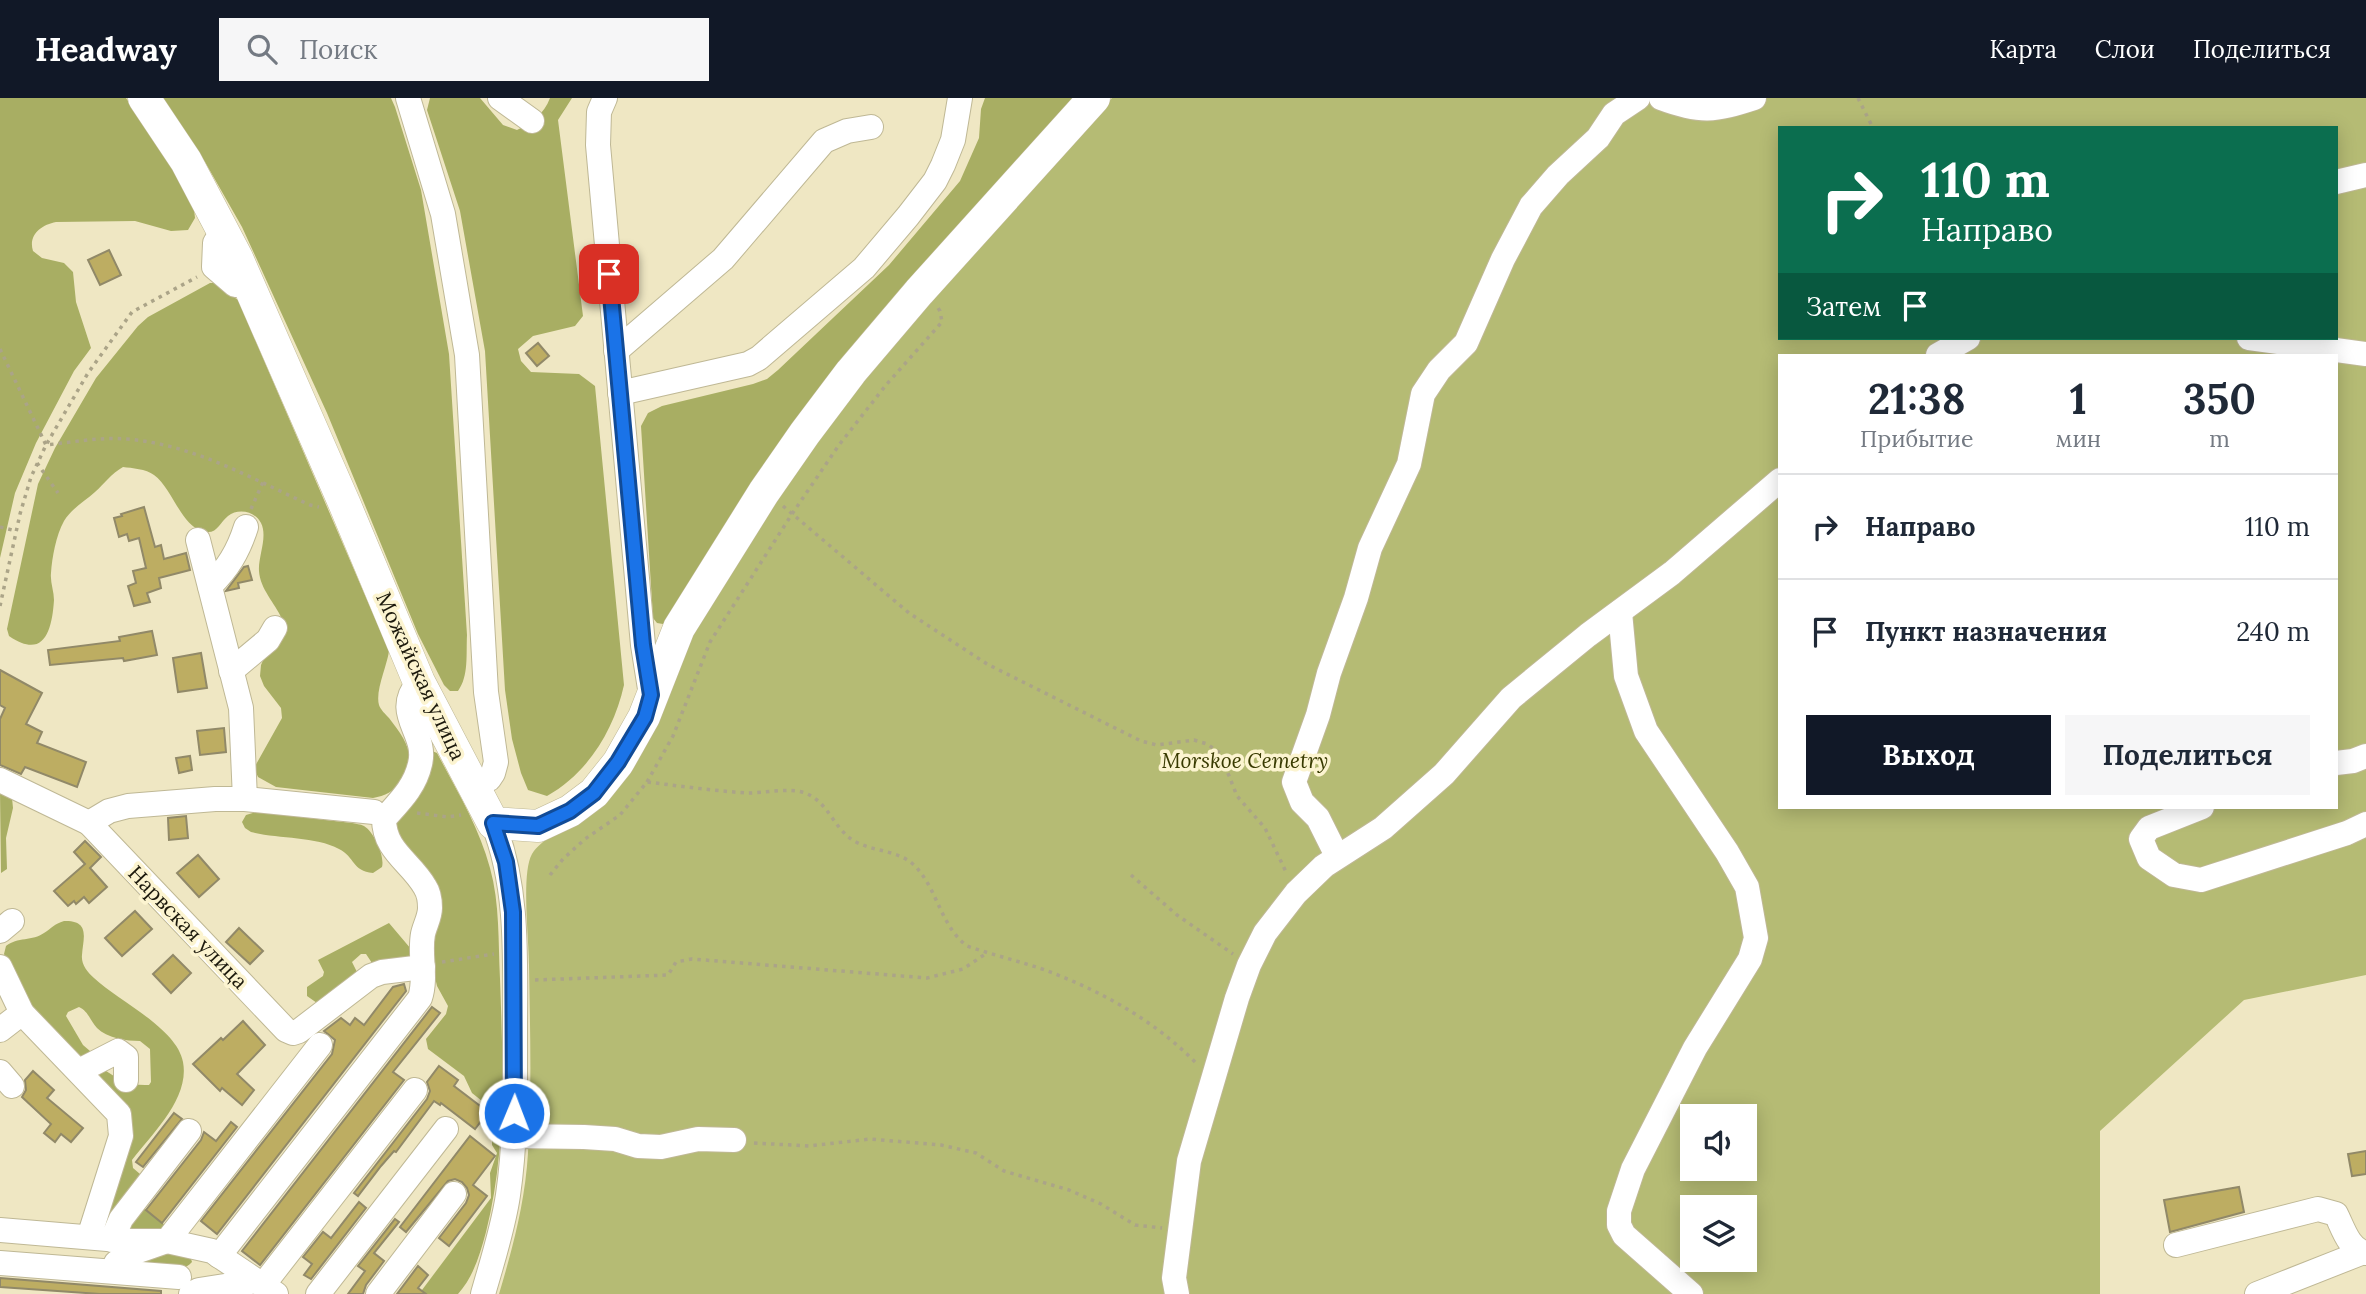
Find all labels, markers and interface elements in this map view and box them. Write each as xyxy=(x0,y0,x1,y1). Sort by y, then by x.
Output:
search box xyxy=(219,18,709,81)
text: Headway xyxy=(35,28,177,70)
icon: search xyxy=(243,30,281,68)
text: Поиск xyxy=(299,33,377,66)
text: Карта xyxy=(1989,34,2057,65)
text: Слои xyxy=(2095,34,2155,65)
text: Поделиться xyxy=(2193,34,2331,65)
text: 110 m xyxy=(1921,148,2050,210)
icon: right xyxy=(1806,154,1897,245)
text: Направо xyxy=(1921,209,2053,250)
pin xyxy=(579,244,639,304)
icon: arrive xyxy=(590,255,628,293)
icon: arrive xyxy=(1896,287,1934,325)
text: Затем xyxy=(1806,290,1882,323)
text: 21:38 xyxy=(1868,372,1965,426)
text: 1 xyxy=(2070,372,2087,426)
text: 350 xyxy=(2183,372,2256,426)
text: Прибытие xyxy=(1860,424,1973,453)
text: мин xyxy=(2055,424,2101,453)
text: m xyxy=(2209,424,2230,453)
icon: right xyxy=(1806,508,1844,546)
text: Направо xyxy=(1865,510,1976,543)
text: 110 m xyxy=(2245,510,2310,543)
street label: Можайская улица xyxy=(370,588,472,765)
icon: arrive xyxy=(1806,613,1844,651)
text: Пункт назначения xyxy=(1865,615,2107,648)
text: 240 m xyxy=(2236,615,2310,648)
button: Выход xyxy=(1806,715,2051,795)
button: Поделиться xyxy=(2065,715,2310,795)
park label: Morskoe Cemetry xyxy=(1162,747,1328,774)
street label: Нарвская улица xyxy=(122,860,254,994)
position arrow xyxy=(477,1076,551,1150)
map controls xyxy=(1680,1104,1757,1272)
button: sound xyxy=(1680,1104,1757,1181)
button: layers xyxy=(1680,1195,1757,1272)

